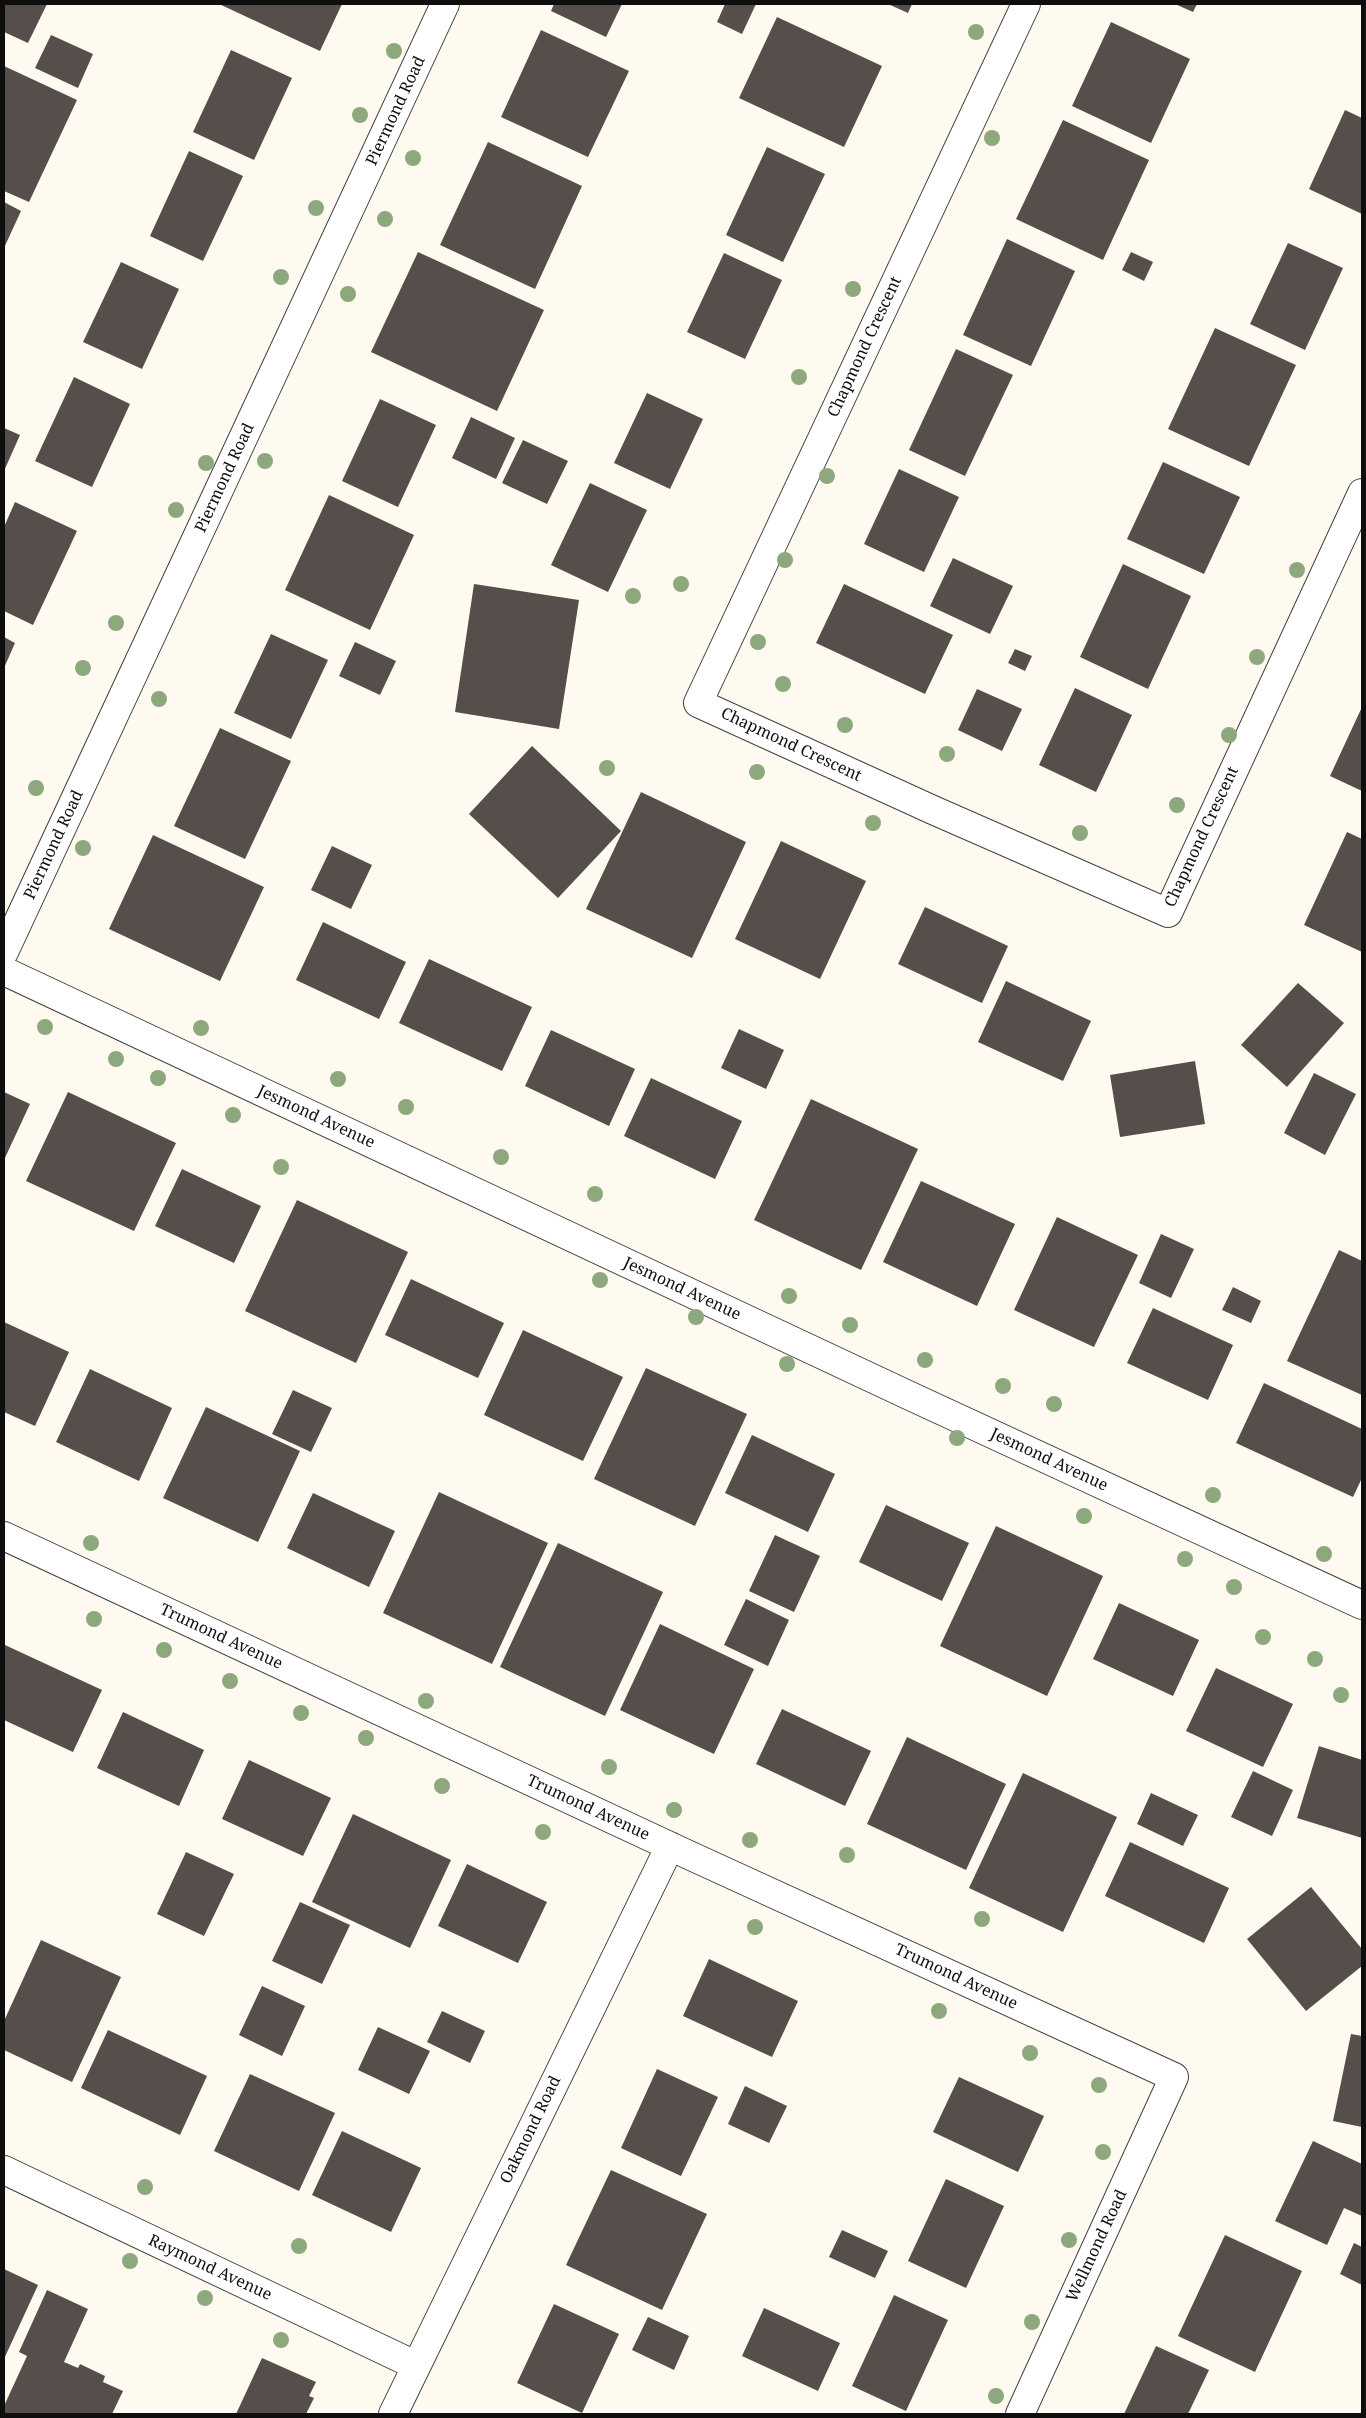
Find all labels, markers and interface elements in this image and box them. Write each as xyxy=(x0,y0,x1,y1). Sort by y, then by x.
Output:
street label: Piermond Road xyxy=(362,53,430,169)
street label: Chapmond Crescent xyxy=(824,274,906,420)
street label: Piermond Road xyxy=(191,420,259,536)
street label: Chapmond Crescent xyxy=(718,704,864,786)
street label: Chapmond Crescent xyxy=(1161,764,1243,910)
street label: Piermond Road xyxy=(20,787,88,903)
street label: Jesmond Avenue xyxy=(254,1081,378,1153)
street label: Jesmond Avenue xyxy=(620,1253,744,1325)
street label: Jesmond Avenue xyxy=(987,1424,1111,1496)
street label: Trumond Avenue xyxy=(157,1600,285,1674)
street label: Trumond Avenue xyxy=(524,1771,652,1845)
street label: Trumond Avenue xyxy=(892,1940,1020,2014)
street label: Oakmond Road xyxy=(497,2073,565,2187)
street label: Wellmond Road xyxy=(1063,2187,1131,2305)
street label: Raymond Avenue xyxy=(145,2231,275,2305)

